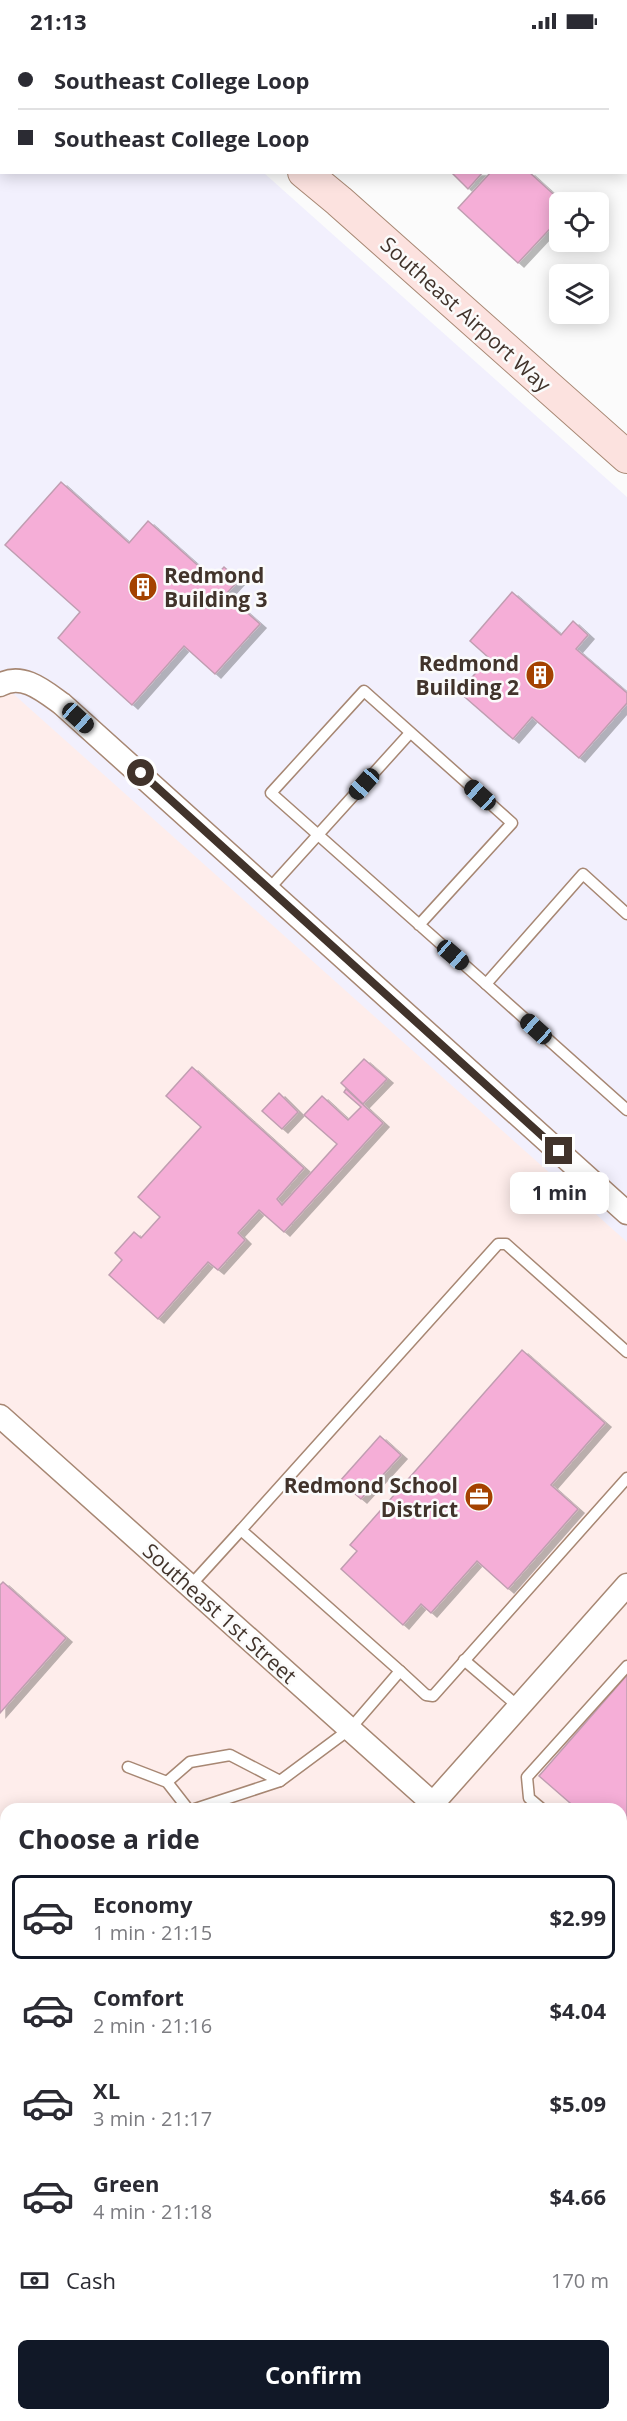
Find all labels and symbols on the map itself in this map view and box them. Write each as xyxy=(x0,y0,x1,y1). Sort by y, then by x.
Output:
street label: Southeast Airport Way xyxy=(375,230,557,398)
place label: Redmond Building 3 xyxy=(164,561,268,613)
building icon: Redmond Building 3 xyxy=(127,571,159,603)
place label: Redmond Building 2 xyxy=(415,649,519,701)
building icon: Redmond Building 2 xyxy=(524,659,556,691)
car xyxy=(59,699,97,737)
route start xyxy=(127,759,154,786)
car xyxy=(345,765,383,803)
car xyxy=(461,776,499,814)
car xyxy=(434,936,472,974)
car xyxy=(517,1010,555,1048)
route end xyxy=(545,1137,572,1164)
callout: 1 min xyxy=(510,1172,608,1214)
place label: Redmond School District xyxy=(284,1471,458,1523)
office icon: Redmond School District xyxy=(463,1481,495,1513)
street label: Southeast 1st Street xyxy=(137,1537,303,1689)

